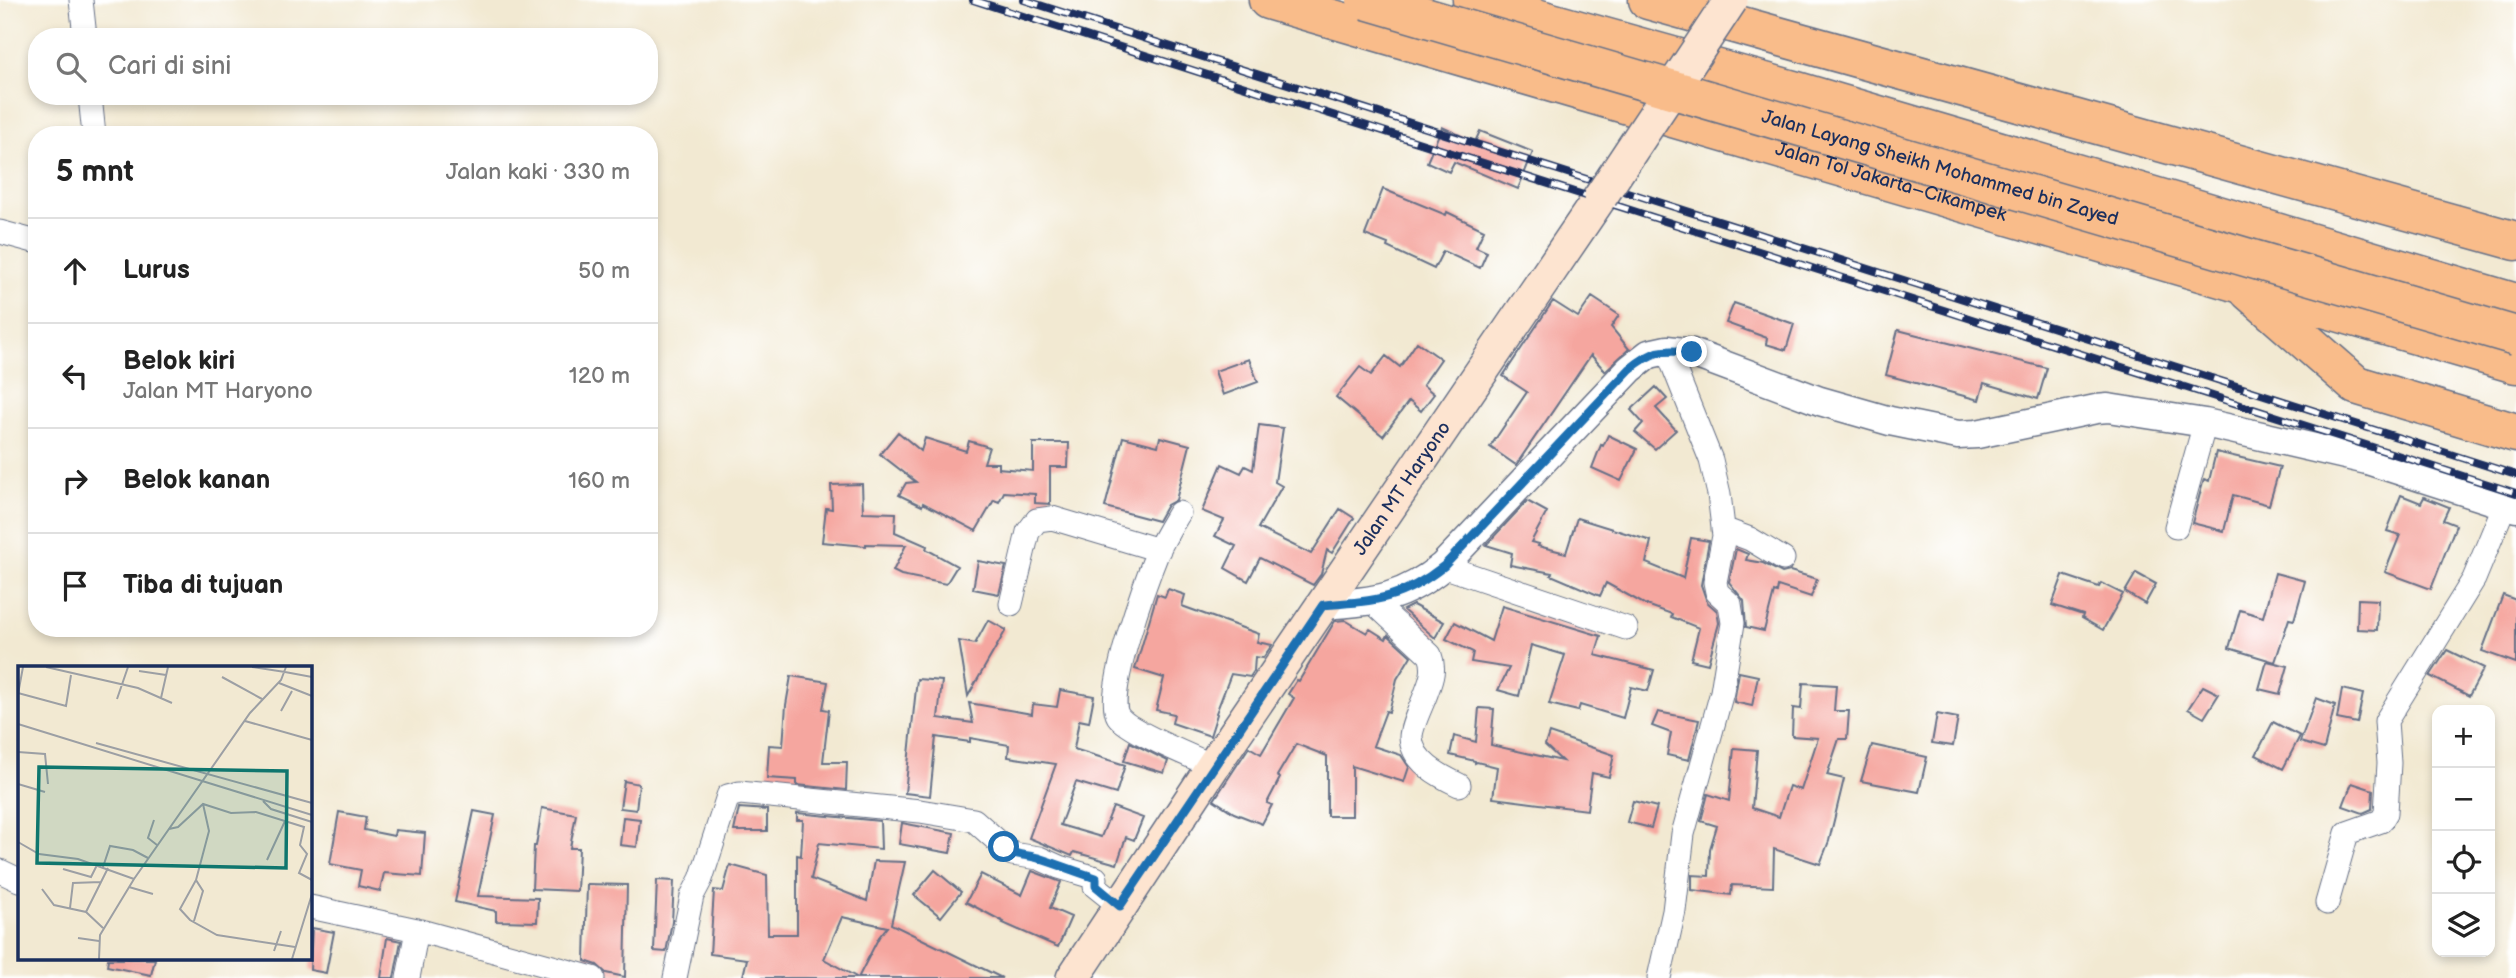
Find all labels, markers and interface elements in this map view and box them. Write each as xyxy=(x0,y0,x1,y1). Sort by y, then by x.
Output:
search box xyxy=(28,28,658,105)
icon: search xyxy=(52,48,90,86)
text: Cari di sini xyxy=(108,51,231,82)
street label: Jalan Layang Sheikh Mohammed bin Zayed xyxy=(1759,105,2121,231)
street label: Jalan Tol Jakarta–Cikampek xyxy=(1773,137,2010,227)
text: 5 mnt xyxy=(56,154,134,190)
text: Jalan kaki · 330 m xyxy=(446,158,630,186)
icon: ahead xyxy=(56,252,94,290)
text: Lurus xyxy=(123,255,190,286)
text: 50 m xyxy=(578,257,630,285)
route end xyxy=(1676,336,1707,367)
text: Belok kiri xyxy=(123,346,235,377)
icon: left xyxy=(56,357,94,395)
text: 120 m xyxy=(569,362,630,390)
text: Jalan MT Haryono xyxy=(123,377,313,405)
street label: Jalan MT Haryono xyxy=(1348,417,1456,560)
icon: right xyxy=(56,462,94,500)
text: Belok kanan xyxy=(123,465,270,496)
text: 160 m xyxy=(568,467,630,495)
icon: arrive xyxy=(56,567,94,605)
text: Tiba di tujuan xyxy=(123,570,283,601)
inset map xyxy=(18,666,312,960)
map controls xyxy=(2432,705,2495,957)
button: + xyxy=(2432,705,2495,768)
button: − xyxy=(2432,768,2495,831)
route start xyxy=(988,831,1019,862)
button: locate xyxy=(2432,831,2495,894)
button: layers xyxy=(2432,894,2495,957)

